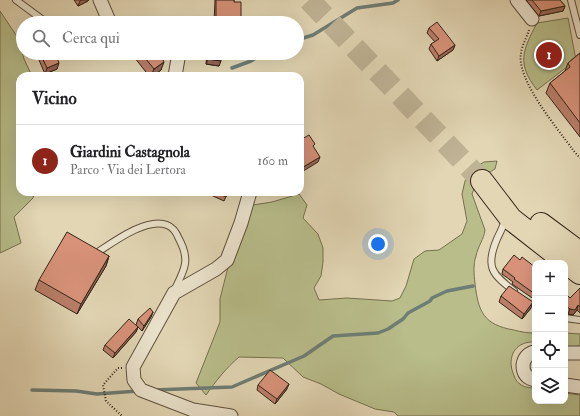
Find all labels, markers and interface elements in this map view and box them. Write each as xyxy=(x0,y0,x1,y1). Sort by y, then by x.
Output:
search box xyxy=(16,16,304,60)
icon: search xyxy=(30,27,52,49)
text: Cerca qui xyxy=(62,29,120,48)
pin: 1 xyxy=(536,40,562,70)
text: Vicino xyxy=(32,88,77,109)
text: Giardini Castagnola xyxy=(70,143,190,162)
text: 1 xyxy=(43,153,47,169)
text: 160 m xyxy=(257,153,288,169)
text: Parco · Via dei Lertora xyxy=(70,162,186,178)
your location xyxy=(368,234,388,254)
map controls xyxy=(532,260,568,404)
button: + xyxy=(532,260,568,296)
button: − xyxy=(532,296,568,332)
button: locate xyxy=(532,332,568,368)
button: layers xyxy=(532,368,568,404)

